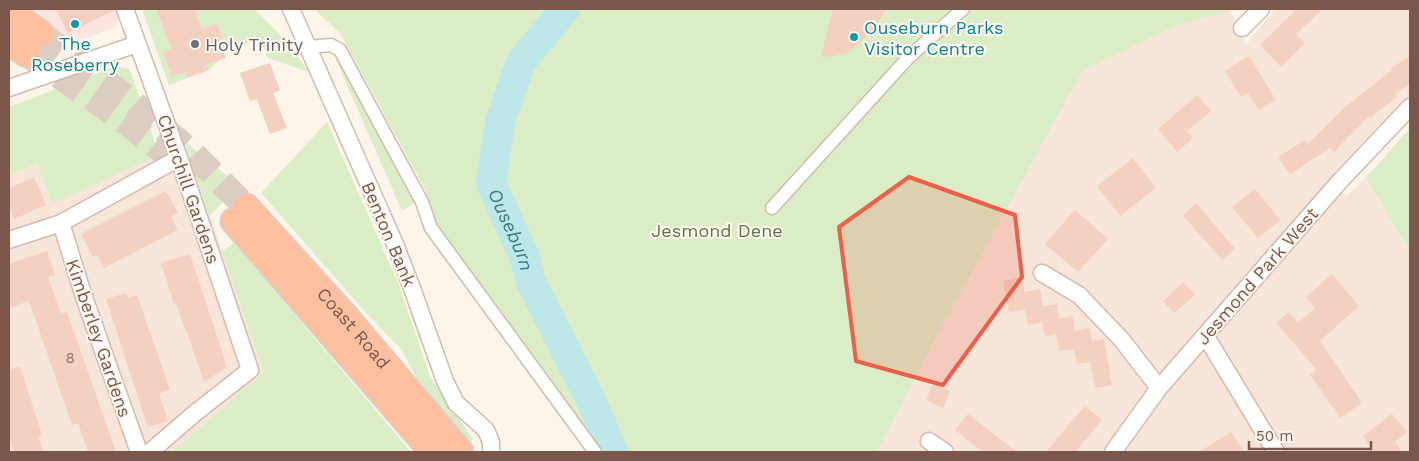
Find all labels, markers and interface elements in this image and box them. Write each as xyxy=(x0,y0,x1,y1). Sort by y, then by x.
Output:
place label: Ouseburn Parks Visitor Centre xyxy=(864,17,1003,59)
marker: The Roseberry xyxy=(69,18,81,30)
marker: Ouseburn Parks Visitor Centre xyxy=(848,31,860,43)
place label: The Roseberry xyxy=(31,33,120,75)
place label: Holy Trinity xyxy=(205,34,304,55)
marker: Holy Trinity xyxy=(189,38,201,50)
street label: Churchill Gardens xyxy=(154,111,224,267)
street label: Benton Bank xyxy=(357,178,421,290)
water label: Ouseburn xyxy=(483,185,539,273)
street label: Jesmond Park West xyxy=(1192,203,1322,349)
park label: Jesmond Dene xyxy=(651,220,783,241)
street label: Kimberley Gardens xyxy=(62,256,136,420)
street label: Coast Road xyxy=(313,283,395,373)
house number: 8 xyxy=(65,349,75,367)
scale bar xyxy=(1249,418,1372,450)
text: 50 m xyxy=(1256,427,1293,445)

